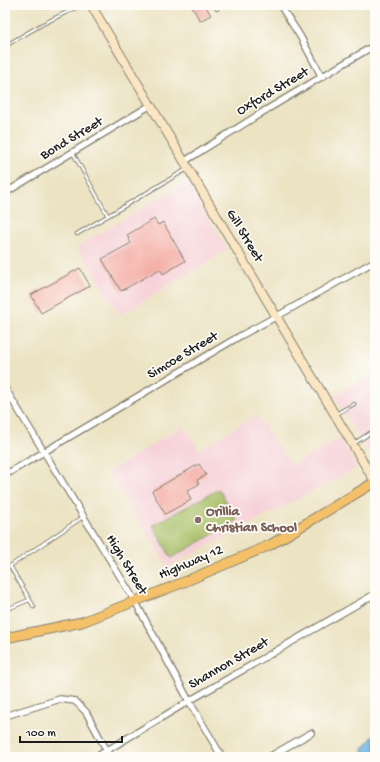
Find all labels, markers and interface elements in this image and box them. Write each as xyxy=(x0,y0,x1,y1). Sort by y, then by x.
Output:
street label: Oxford Street xyxy=(234,63,313,120)
street label: Bond Street xyxy=(37,113,107,165)
street label: Gill Street xyxy=(222,206,267,267)
street label: Simcoe Street xyxy=(145,328,222,384)
place label: Orillia Christian School xyxy=(205,504,297,537)
marker: Orillia Christian School xyxy=(193,515,203,525)
street label: High Street xyxy=(101,532,151,599)
street label: Highway 12 xyxy=(156,542,226,584)
street label: Shannon Street xyxy=(186,634,273,694)
scale bar xyxy=(20,718,122,744)
text: 100 m xyxy=(25,727,56,741)

